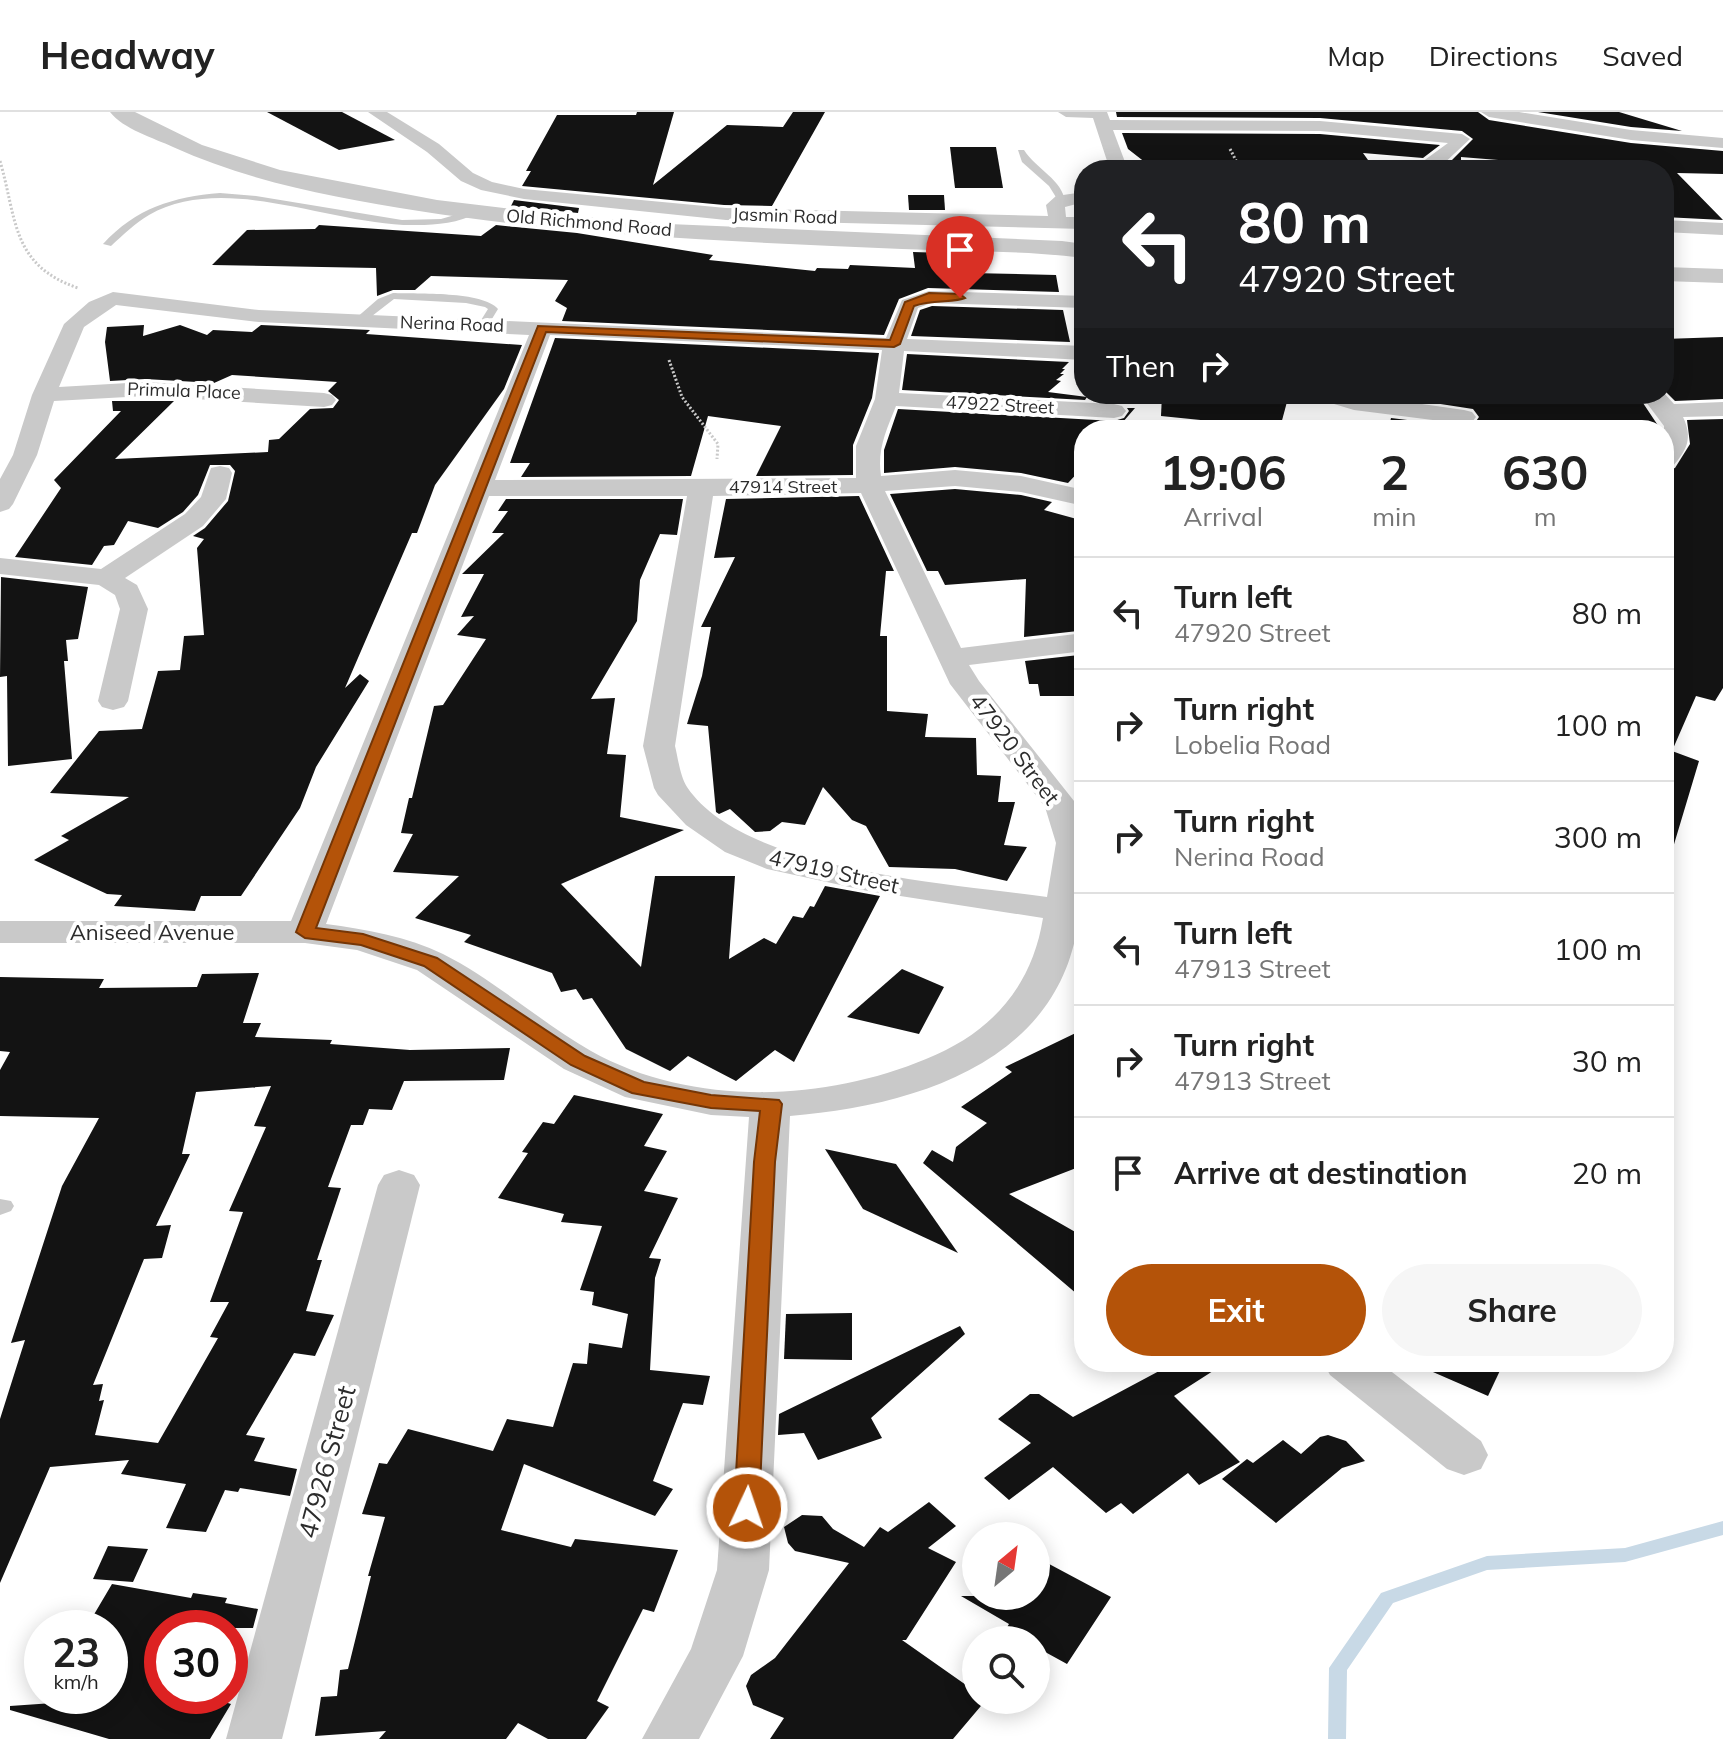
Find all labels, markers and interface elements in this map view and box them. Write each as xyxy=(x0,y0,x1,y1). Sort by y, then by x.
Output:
text: Headway xyxy=(40,31,215,79)
text: Map xyxy=(1327,38,1385,73)
text: Directions xyxy=(1429,38,1558,73)
text: Saved xyxy=(1602,38,1683,73)
text: 80 m xyxy=(1238,187,1371,257)
icon: left xyxy=(1106,192,1210,296)
street label: Jasmin Road xyxy=(732,202,838,229)
street label: Old Richmond Road xyxy=(505,204,673,241)
pin xyxy=(926,216,994,298)
icon: arrive xyxy=(938,228,982,272)
text: 47920 Street xyxy=(1238,256,1455,301)
street label: Nerina Road xyxy=(400,310,505,337)
icon: right xyxy=(1192,344,1236,388)
text: Then xyxy=(1106,347,1176,385)
street label: Primula Place xyxy=(127,377,241,404)
street label: 47922 Street xyxy=(945,390,1055,419)
text: 19:06 xyxy=(1160,442,1287,502)
text: 2 xyxy=(1380,442,1409,502)
text: 630 xyxy=(1502,442,1588,502)
street label: 47914 Street xyxy=(729,475,837,498)
text: Arrival xyxy=(1183,500,1263,533)
text: min xyxy=(1372,500,1416,533)
text: m xyxy=(1534,500,1557,533)
text: Turn left xyxy=(1174,578,1292,616)
icon: left xyxy=(1106,591,1150,635)
text: 80 m xyxy=(1572,594,1642,632)
text: 47920 Street xyxy=(1174,616,1331,649)
street label: 47920 Street xyxy=(964,688,1066,811)
text: Turn right xyxy=(1174,690,1314,728)
icon: right xyxy=(1106,703,1150,747)
text: 100 m xyxy=(1554,706,1642,744)
text: Lobelia Road xyxy=(1174,728,1331,761)
text: Turn right xyxy=(1174,802,1314,840)
icon: right xyxy=(1106,815,1150,859)
text: 300 m xyxy=(1554,818,1642,856)
text: Nerina Road xyxy=(1174,840,1325,873)
street label: 47919 Street xyxy=(766,842,902,900)
text: Turn left xyxy=(1174,914,1292,952)
street label: Aniseed Avenue xyxy=(70,918,234,946)
icon: left xyxy=(1106,927,1150,971)
text: 100 m xyxy=(1554,930,1642,968)
text: 47913 Street xyxy=(1174,952,1331,985)
text: Turn right xyxy=(1174,1026,1314,1064)
icon: right xyxy=(1106,1039,1150,1083)
text: 30 m xyxy=(1572,1042,1642,1080)
text: 47913 Street xyxy=(1174,1064,1331,1097)
icon: arrive xyxy=(1106,1151,1150,1195)
text: Arrive at destination xyxy=(1174,1154,1468,1192)
text: 20 m xyxy=(1572,1154,1642,1192)
button: Exit xyxy=(1106,1264,1366,1356)
button: Share xyxy=(1382,1264,1642,1356)
street label: 47926 Street xyxy=(290,1382,363,1542)
position arrow xyxy=(705,1466,789,1550)
north arrow xyxy=(962,1522,1050,1610)
map controls xyxy=(962,1522,1050,1714)
speed limit sign: 30 xyxy=(144,1610,248,1714)
button: search xyxy=(962,1626,1050,1714)
text: 23 xyxy=(52,1627,100,1677)
text: km/h xyxy=(53,1669,99,1694)

